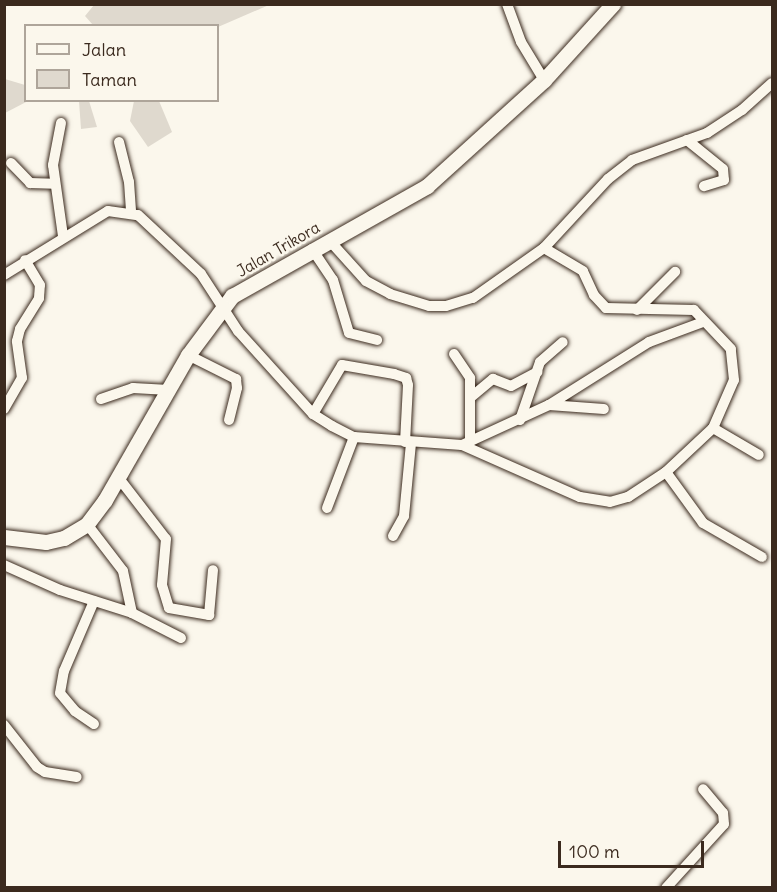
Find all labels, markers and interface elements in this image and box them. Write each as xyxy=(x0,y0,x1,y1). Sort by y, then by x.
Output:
legend xyxy=(24,24,219,102)
text: Jalan xyxy=(82,38,126,61)
text: Taman xyxy=(82,68,137,91)
street label: Jalan Trikora xyxy=(233,217,323,281)
scale bar xyxy=(561,829,706,867)
text: 100 m xyxy=(569,840,620,863)

